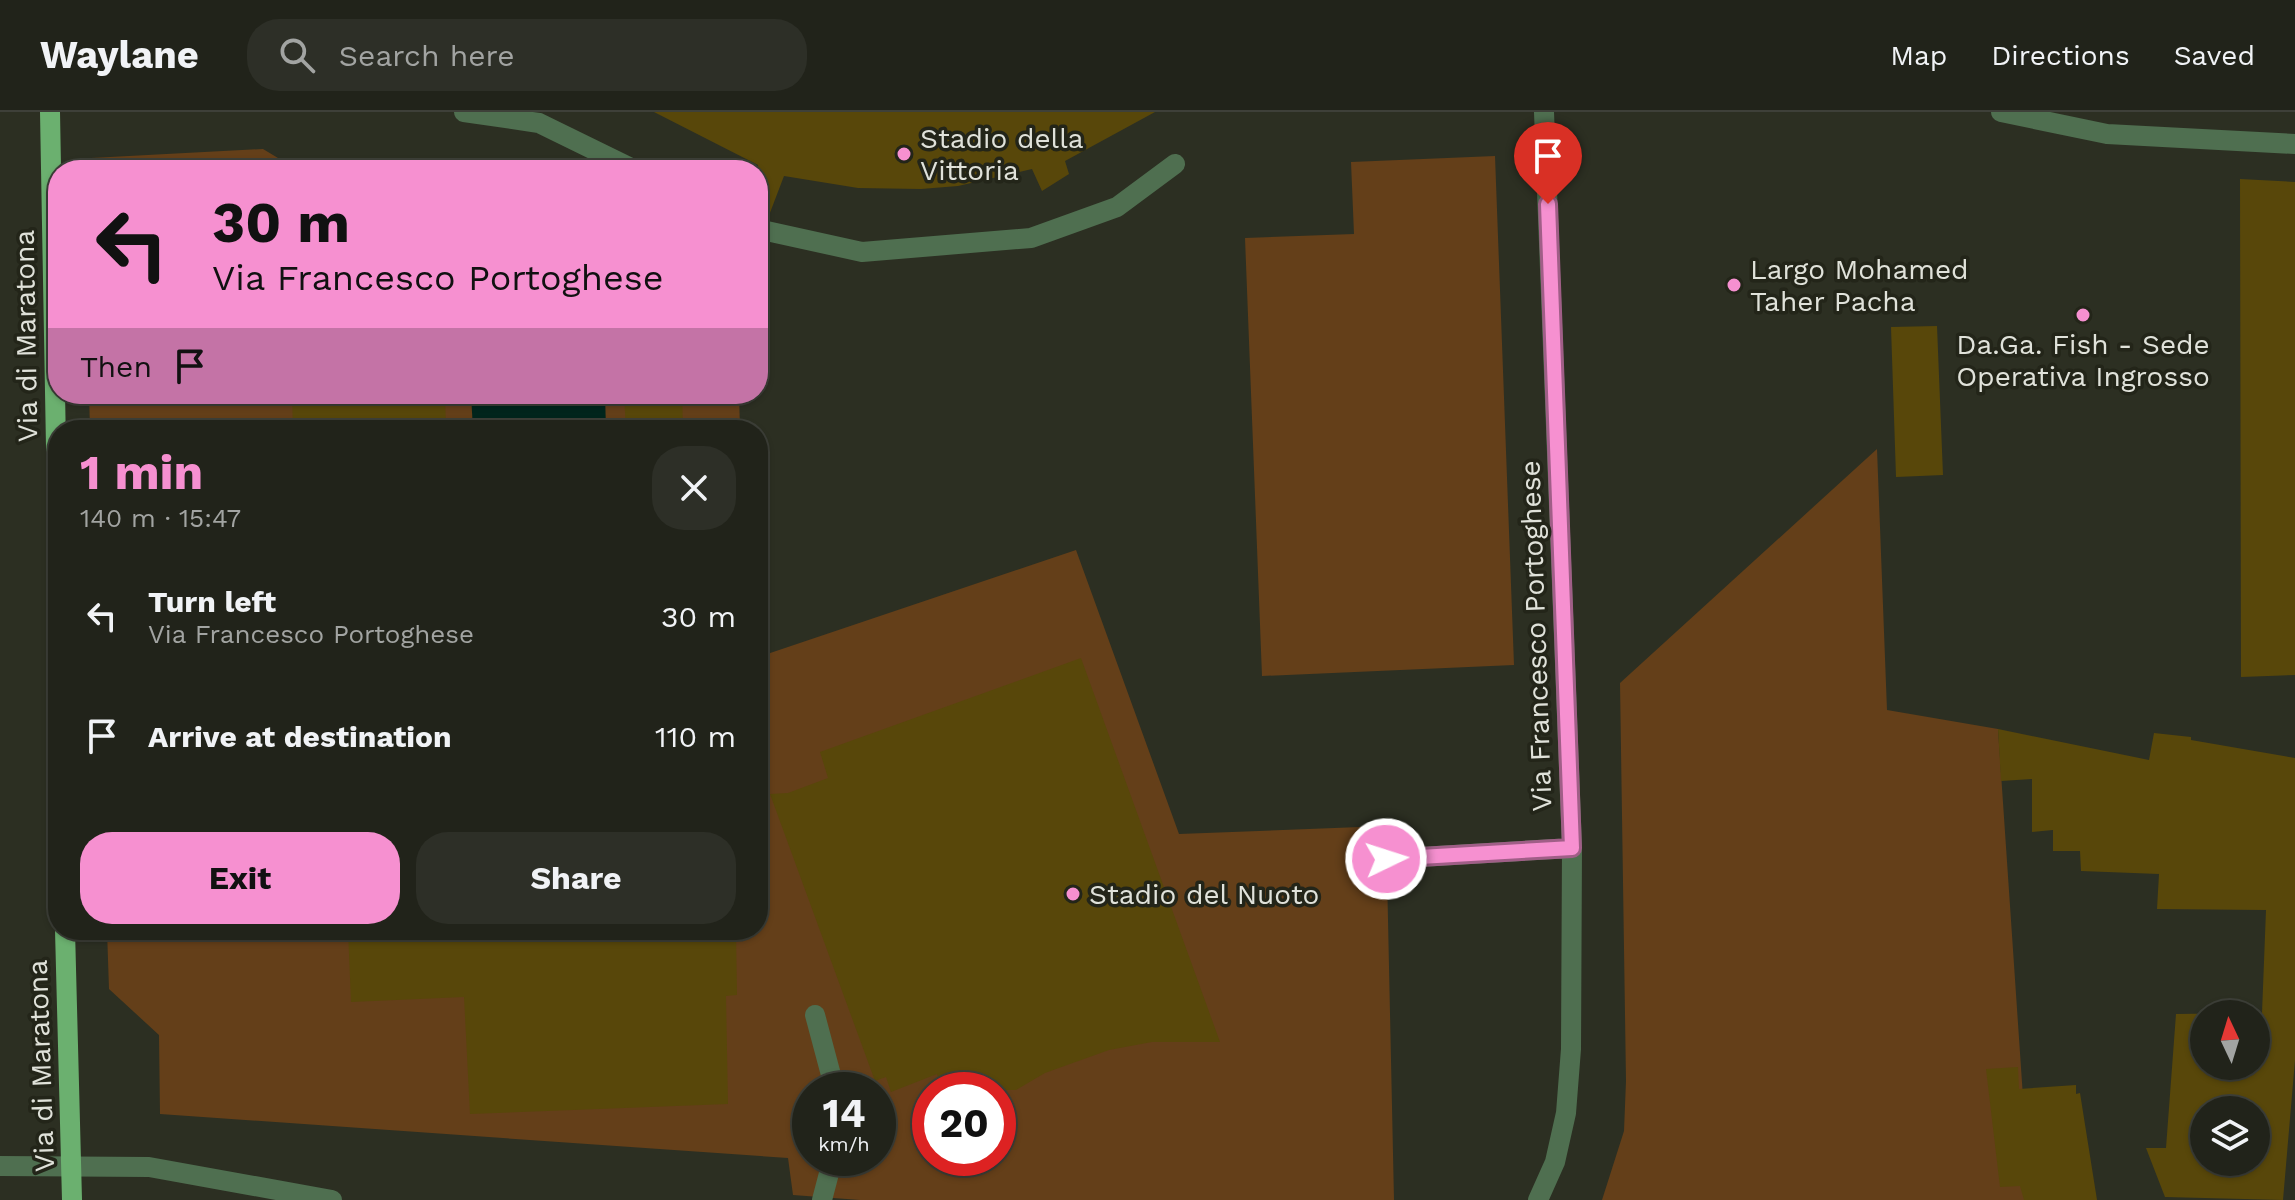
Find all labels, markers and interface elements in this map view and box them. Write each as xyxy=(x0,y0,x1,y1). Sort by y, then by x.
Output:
search box xyxy=(247,19,807,91)
text: Waylane xyxy=(40,33,199,77)
icon: search xyxy=(275,33,319,77)
text: Search here xyxy=(339,38,515,73)
text: Map xyxy=(1890,39,1947,72)
text: Directions xyxy=(1991,39,2130,72)
text: Saved xyxy=(2174,39,2255,72)
place label: Stadio della Vittoria xyxy=(920,122,1084,187)
pin xyxy=(1514,122,1582,204)
icon: arrive xyxy=(1526,134,1570,178)
marker: Stadio della Vittoria xyxy=(895,145,913,163)
text: 30 m xyxy=(212,190,350,256)
icon: left xyxy=(80,192,184,296)
street label: Via di Maratona xyxy=(8,229,44,443)
place label: Largo Mohamed Taher Pacha xyxy=(1750,253,1969,318)
text: Via Francesco Portoghese xyxy=(212,257,663,299)
marker: Largo Mohamed Taher Pacha xyxy=(1725,276,1743,294)
marker: Da.Ga. Fish - Sede Operativa Ingrosso xyxy=(2074,306,2092,324)
place label: Da.Ga. Fish - Sede Operativa Ingrosso xyxy=(1956,328,2210,393)
icon: arrive xyxy=(168,344,212,388)
text: Then xyxy=(80,349,152,384)
text: 1 min xyxy=(80,444,203,501)
button: close xyxy=(652,446,736,530)
street label: Via Francesco Portoghese xyxy=(1513,460,1559,812)
text: 140 m · 15:47 xyxy=(80,503,241,533)
text: Turn left xyxy=(148,584,276,619)
icon: left xyxy=(80,594,124,638)
text: 30 m xyxy=(661,599,736,634)
text: Via Francesco Portoghese xyxy=(148,619,474,649)
icon: arrive xyxy=(80,714,124,758)
text: Arrive at destination xyxy=(148,719,452,754)
text: 110 m xyxy=(655,719,736,754)
position arrow xyxy=(1344,817,1428,901)
button: Exit xyxy=(80,832,400,924)
button: Share xyxy=(416,832,736,924)
place label: Stadio del Nuoto xyxy=(1089,878,1319,911)
marker: Stadio del Nuoto xyxy=(1064,885,1082,903)
street label: Via di Maratona xyxy=(21,959,61,1173)
north arrow xyxy=(2190,1000,2270,1080)
map controls xyxy=(2190,1000,2270,1176)
speed limit sign: 20 xyxy=(912,1072,1016,1176)
text: 14 xyxy=(822,1090,866,1137)
button: layers xyxy=(2190,1096,2270,1176)
text: km/h xyxy=(818,1132,870,1156)

